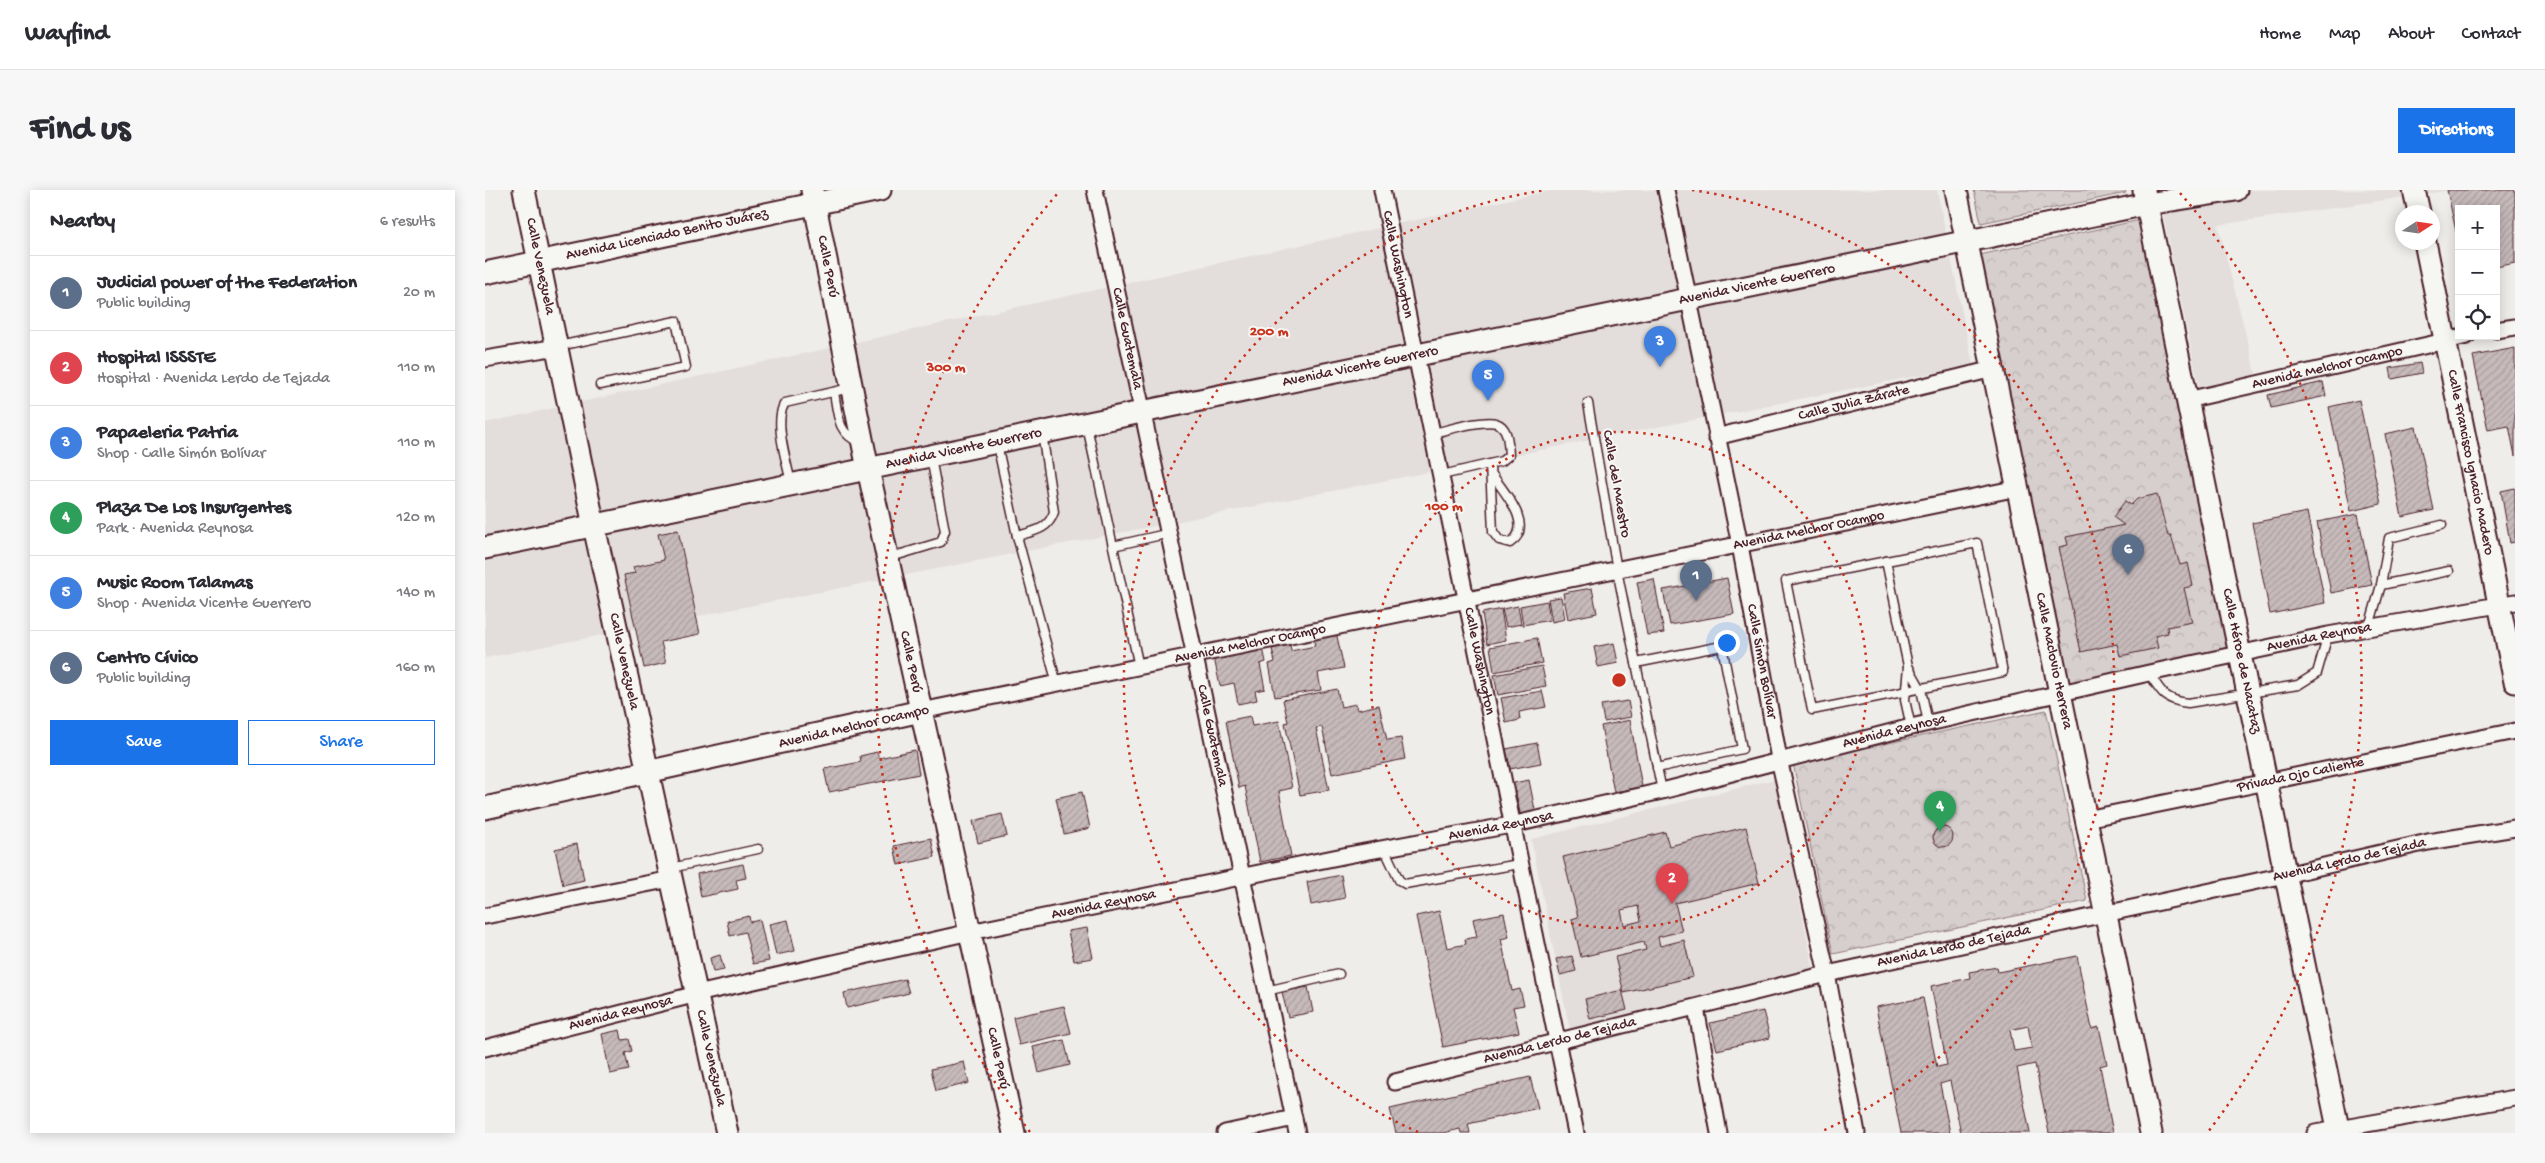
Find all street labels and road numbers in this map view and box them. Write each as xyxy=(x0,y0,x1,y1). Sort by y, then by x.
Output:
street label: Avenida Licenciado Benito Juárez xyxy=(564,205,770,265)
street label: Calle Washington xyxy=(1378,209,1417,320)
street label: Calle Venezuela xyxy=(521,216,559,317)
street label: Calle Perú xyxy=(812,234,842,299)
street label: Avenida Vicente Guerrero xyxy=(1677,260,1837,310)
street label: Calle Guatemala xyxy=(1107,286,1147,392)
street label: Avenida Vicente Guerrero xyxy=(1281,342,1440,392)
street label: Avenida Melchor Ocampo xyxy=(2250,342,2405,394)
street label: Calle Francisco Ignacio Madero xyxy=(2442,368,2498,557)
street label: Calle Julia Zárate xyxy=(1797,381,1911,425)
street label: Avenida Vicente Guerrero xyxy=(884,424,1044,474)
street label: Calle del Maestro xyxy=(1598,429,1634,539)
street label: Avenida Melchor Ocampo xyxy=(1732,506,1886,555)
street label: Calle Héroe de Nacataz xyxy=(2217,587,2265,736)
street label: Calle Maclovio Herrera xyxy=(2031,591,2076,732)
street label: Calle Simón Bolívar xyxy=(1742,603,1781,722)
street label: Calle Washington xyxy=(1459,606,1499,716)
street label: Calle Venezuela xyxy=(604,612,643,712)
street label: Avenida Reynosa xyxy=(2265,618,2373,657)
street label: Avenida Melchor Ocampo xyxy=(1173,620,1328,668)
street label: Calle Perú xyxy=(895,629,926,694)
street label: Calle Guatemala xyxy=(1192,683,1232,789)
street label: Avenida Melchor Ocampo xyxy=(777,701,931,753)
street label: Avenida Reynosa xyxy=(1841,710,1949,753)
street label: Privada Ojo Caliente xyxy=(2235,753,2366,797)
street label: Avenida Reynosa xyxy=(1447,807,1555,845)
street label: Avenida Lerdo de Tejada xyxy=(2271,834,2428,886)
street label: Avenida Reynosa xyxy=(1050,885,1158,924)
street label: Avenida Lerdo de Tejada xyxy=(1875,921,2033,972)
street label: Avenida Reynosa xyxy=(567,991,675,1035)
street label: Calle Venezuela xyxy=(691,1008,730,1109)
street label: Avenida Lerdo de Tejada xyxy=(1482,1013,1639,1068)
street label: Calle Perú xyxy=(982,1026,1013,1091)

